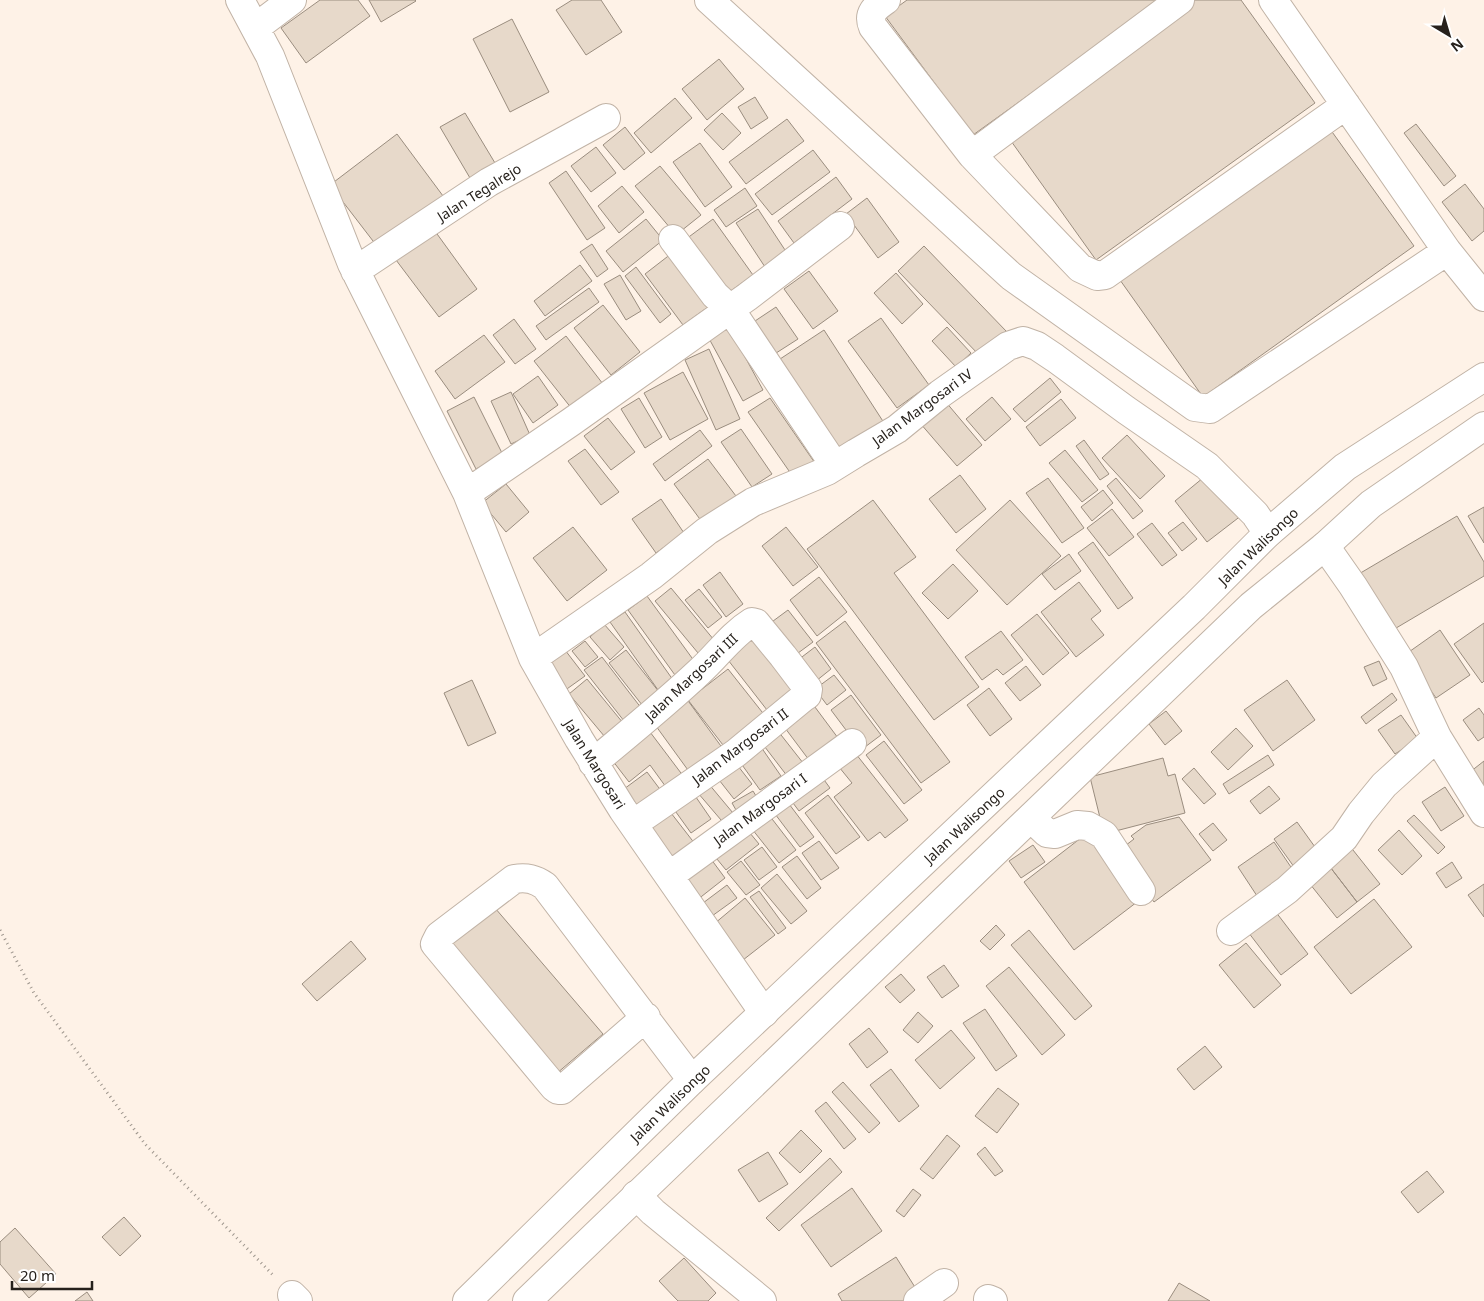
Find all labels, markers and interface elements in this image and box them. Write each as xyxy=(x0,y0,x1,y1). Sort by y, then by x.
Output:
north arrow xyxy=(1424,10,1474,60)
text: N xyxy=(1447,35,1468,57)
street label: Jalan Tegalrejo xyxy=(432,159,525,226)
street label: Jalan Margosari IV xyxy=(866,364,976,451)
street label: Jalan Walisongo xyxy=(1212,503,1302,590)
street label: Jalan Margosari III xyxy=(639,629,742,726)
street label: Jalan Margosari II xyxy=(686,703,792,790)
street label: Jalan Margosari xyxy=(559,714,630,813)
street label: Jalan Margosari I xyxy=(708,769,811,851)
street label: Jalan Walisongo xyxy=(918,783,1009,869)
street label: Jalan Walisongo xyxy=(624,1060,714,1147)
scale bar xyxy=(12,1258,92,1290)
text: 20 m xyxy=(20,1265,55,1285)

